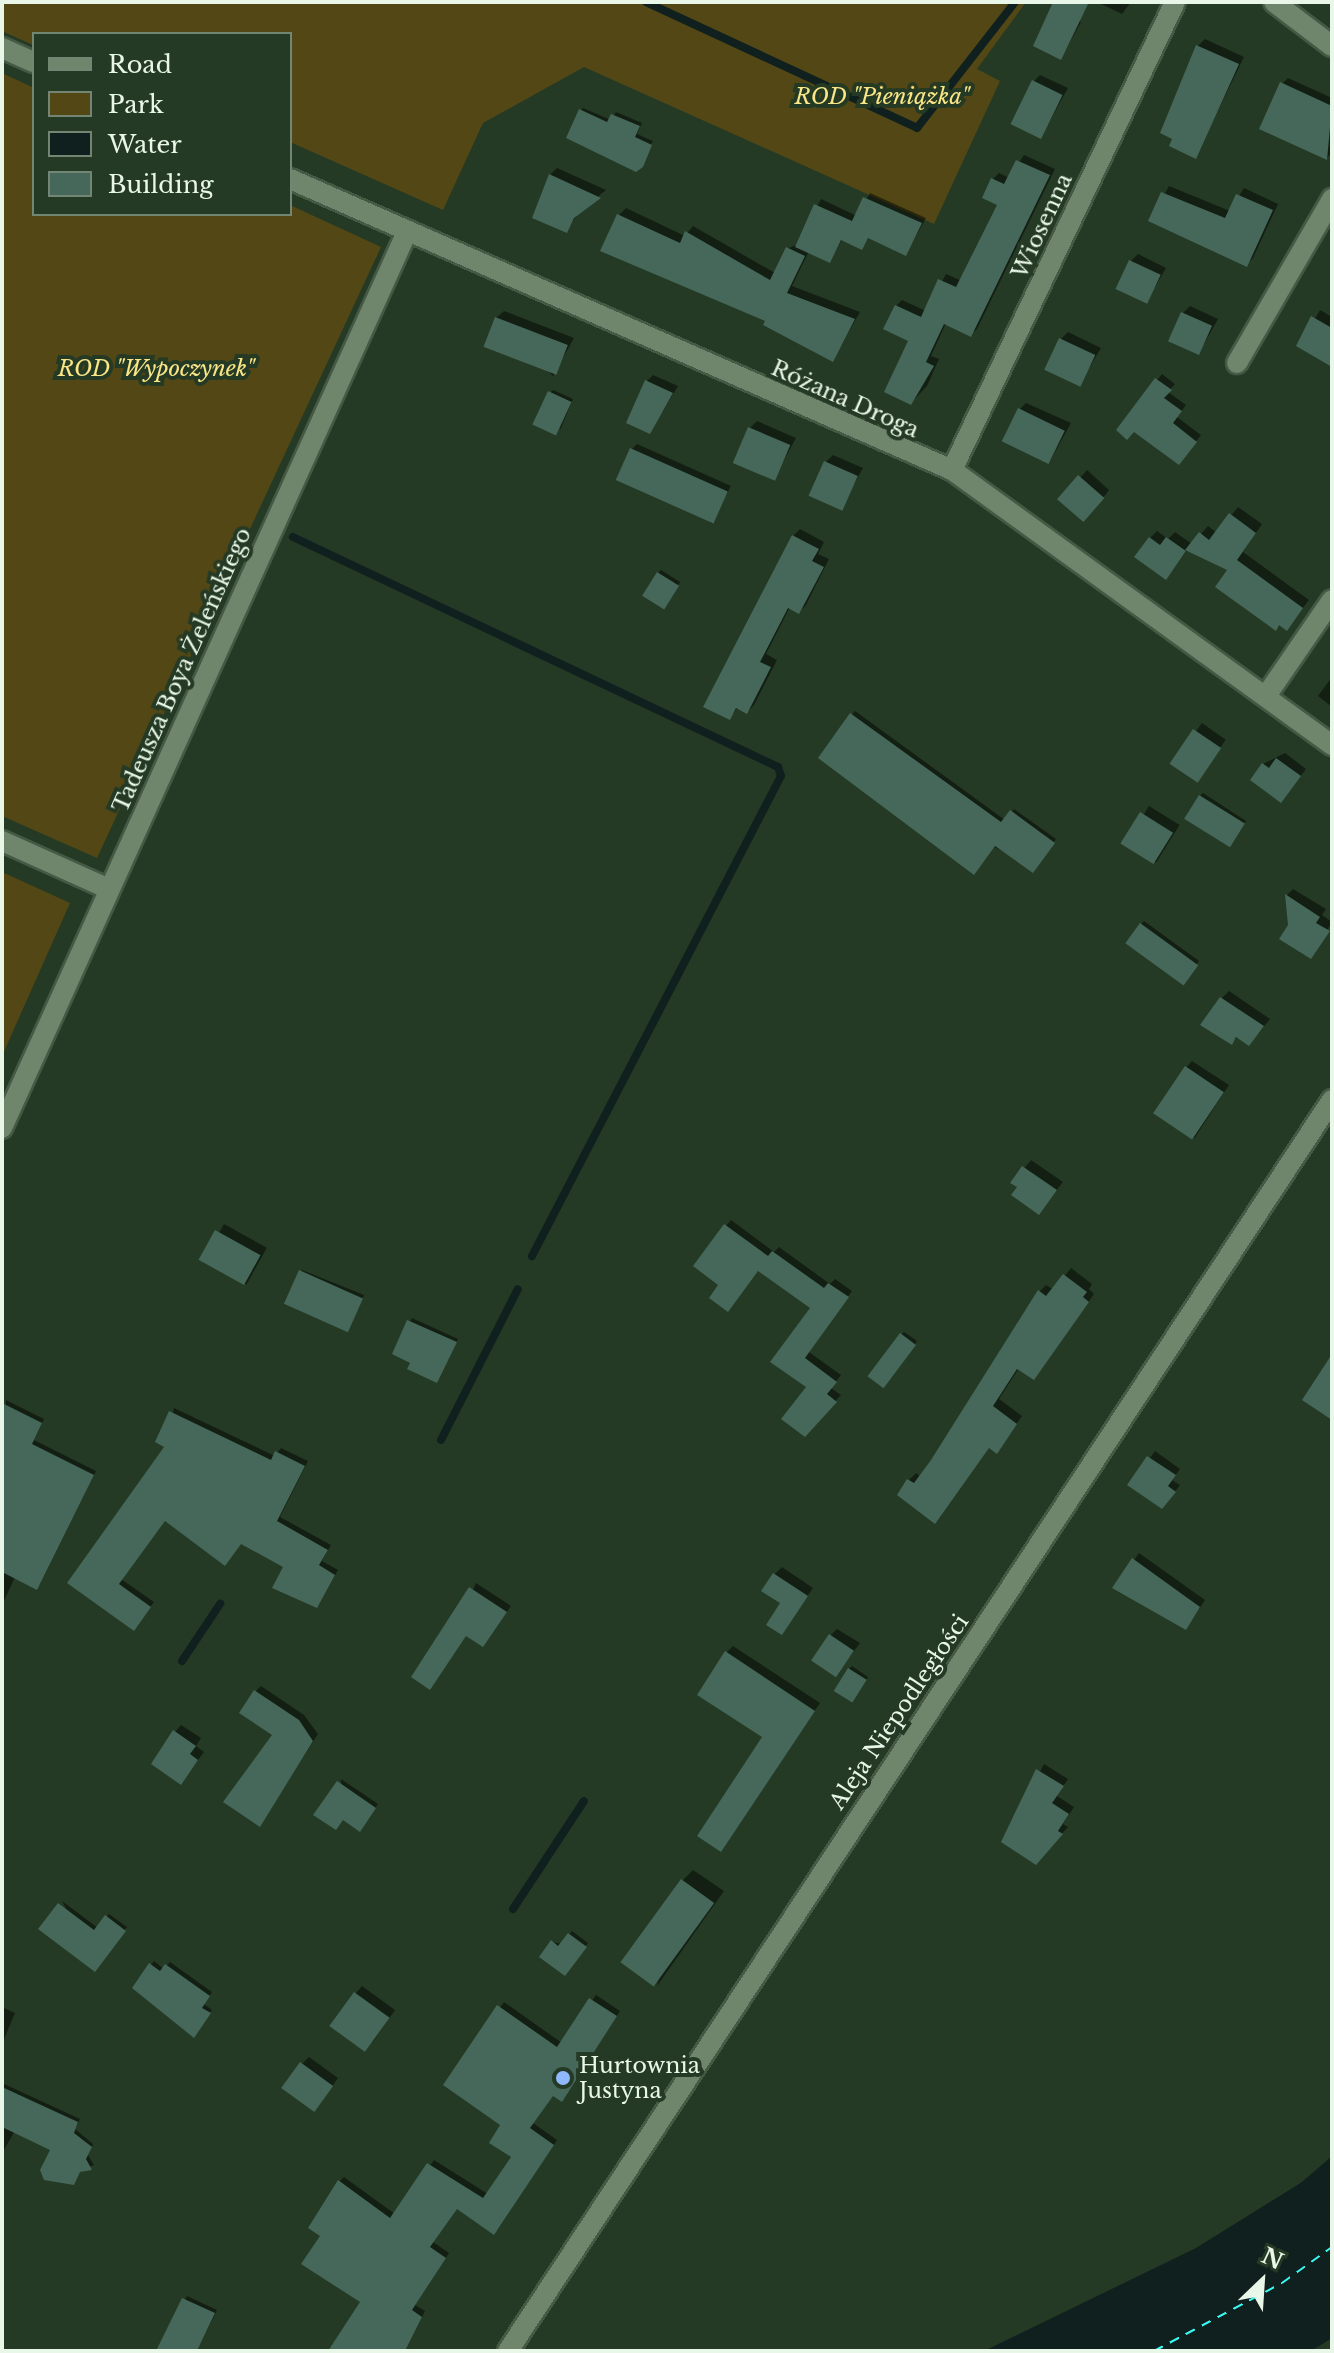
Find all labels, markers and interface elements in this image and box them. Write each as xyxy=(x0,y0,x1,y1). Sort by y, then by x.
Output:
legend xyxy=(32,32,292,216)
text: Road xyxy=(108,50,172,79)
park label: ROD "Pieniążka" xyxy=(794,84,970,110)
text: Park xyxy=(108,90,164,119)
text: Water xyxy=(108,130,182,159)
street label: Wiosenna xyxy=(1006,169,1078,283)
text: Building xyxy=(108,170,214,199)
street label: Różana Droga xyxy=(767,355,923,443)
park label: ROD "Wypoczynek" xyxy=(57,356,255,382)
street label: Tadeusza Boya Żeleńskiego xyxy=(107,523,257,817)
street label: Aleja Niepodległości xyxy=(824,1609,974,1815)
place label: Hurtownia Justyna xyxy=(579,2052,700,2104)
marker: Hurtownia Justyna xyxy=(554,2069,572,2087)
north arrow xyxy=(1222,2241,1302,2321)
text: N xyxy=(1257,2242,1287,2275)

